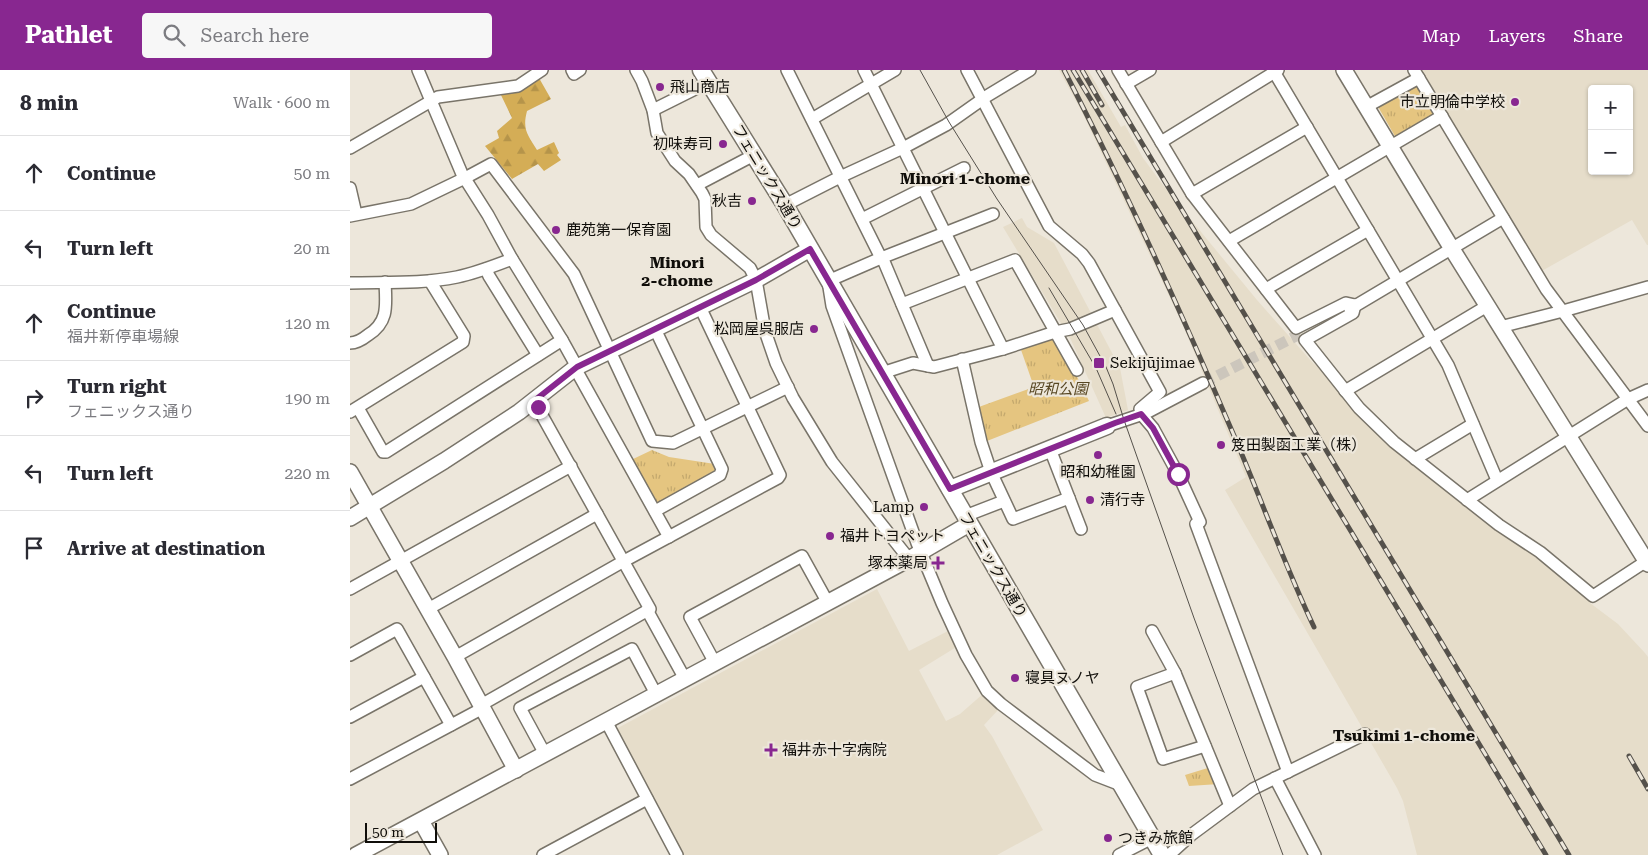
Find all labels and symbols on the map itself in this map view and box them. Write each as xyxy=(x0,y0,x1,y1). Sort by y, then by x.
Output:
place label: 飛山商店 xyxy=(670,78,730,96)
marker: 飛山商店 xyxy=(654,81,666,93)
place label: 市立明倫中学校 xyxy=(1400,93,1505,111)
marker: 市立明倫中学校 xyxy=(1509,96,1521,108)
street label: フェニックス通り xyxy=(728,121,806,233)
place label: 初味寿司 xyxy=(653,135,713,153)
marker: 初味寿司 xyxy=(717,138,729,150)
district label: Minori 1-chome xyxy=(900,169,1030,188)
place label: 秋吉 xyxy=(712,192,742,210)
marker: 秋吉 xyxy=(746,195,758,207)
place label: 鹿苑第一保育園 xyxy=(566,221,671,239)
marker: 鹿苑第一保育園 xyxy=(550,224,562,236)
district label: Minori 2-chome xyxy=(641,253,713,290)
place label: 松岡屋呉服店 xyxy=(714,320,804,338)
marker: 松岡屋呉服店 xyxy=(808,323,820,335)
place label: Sekijūjimae xyxy=(1110,354,1195,372)
marker: Sekijūjimae xyxy=(1092,356,1106,370)
park label: 昭和公園 xyxy=(1028,380,1090,398)
route end xyxy=(527,396,550,419)
place label: 笈田製函工業（株） xyxy=(1231,436,1366,454)
marker: 笈田製函工業（株） xyxy=(1215,439,1227,451)
marker: 昭和幼稚園 xyxy=(1092,449,1104,461)
place label: 昭和幼稚園 xyxy=(1060,463,1136,481)
route start xyxy=(1167,463,1190,486)
place label: 清行寺 xyxy=(1100,491,1145,509)
marker: 清行寺 xyxy=(1084,494,1096,506)
place label: Lamp xyxy=(873,498,914,516)
marker: Lamp xyxy=(918,501,930,513)
street label: フェニックス通り xyxy=(955,509,1031,621)
place label: 福井トヨペット xyxy=(840,527,945,545)
marker: 福井トヨペット xyxy=(824,530,836,542)
place label: 塚本薬局 xyxy=(868,554,928,572)
marker: 塚本薬局 xyxy=(932,557,944,569)
place label: 寝具ヌノヤ xyxy=(1025,669,1100,687)
marker: 寝具ヌノヤ xyxy=(1009,672,1021,684)
district label: Tsukimi 1-chome xyxy=(1333,726,1475,745)
place label: 福井赤十字病院 xyxy=(782,741,887,759)
marker: 福井赤十字病院 xyxy=(764,743,778,757)
scale bar xyxy=(365,820,438,843)
place label: つきみ旅館 xyxy=(1118,829,1193,847)
marker: つきみ旅館 xyxy=(1102,832,1114,844)

